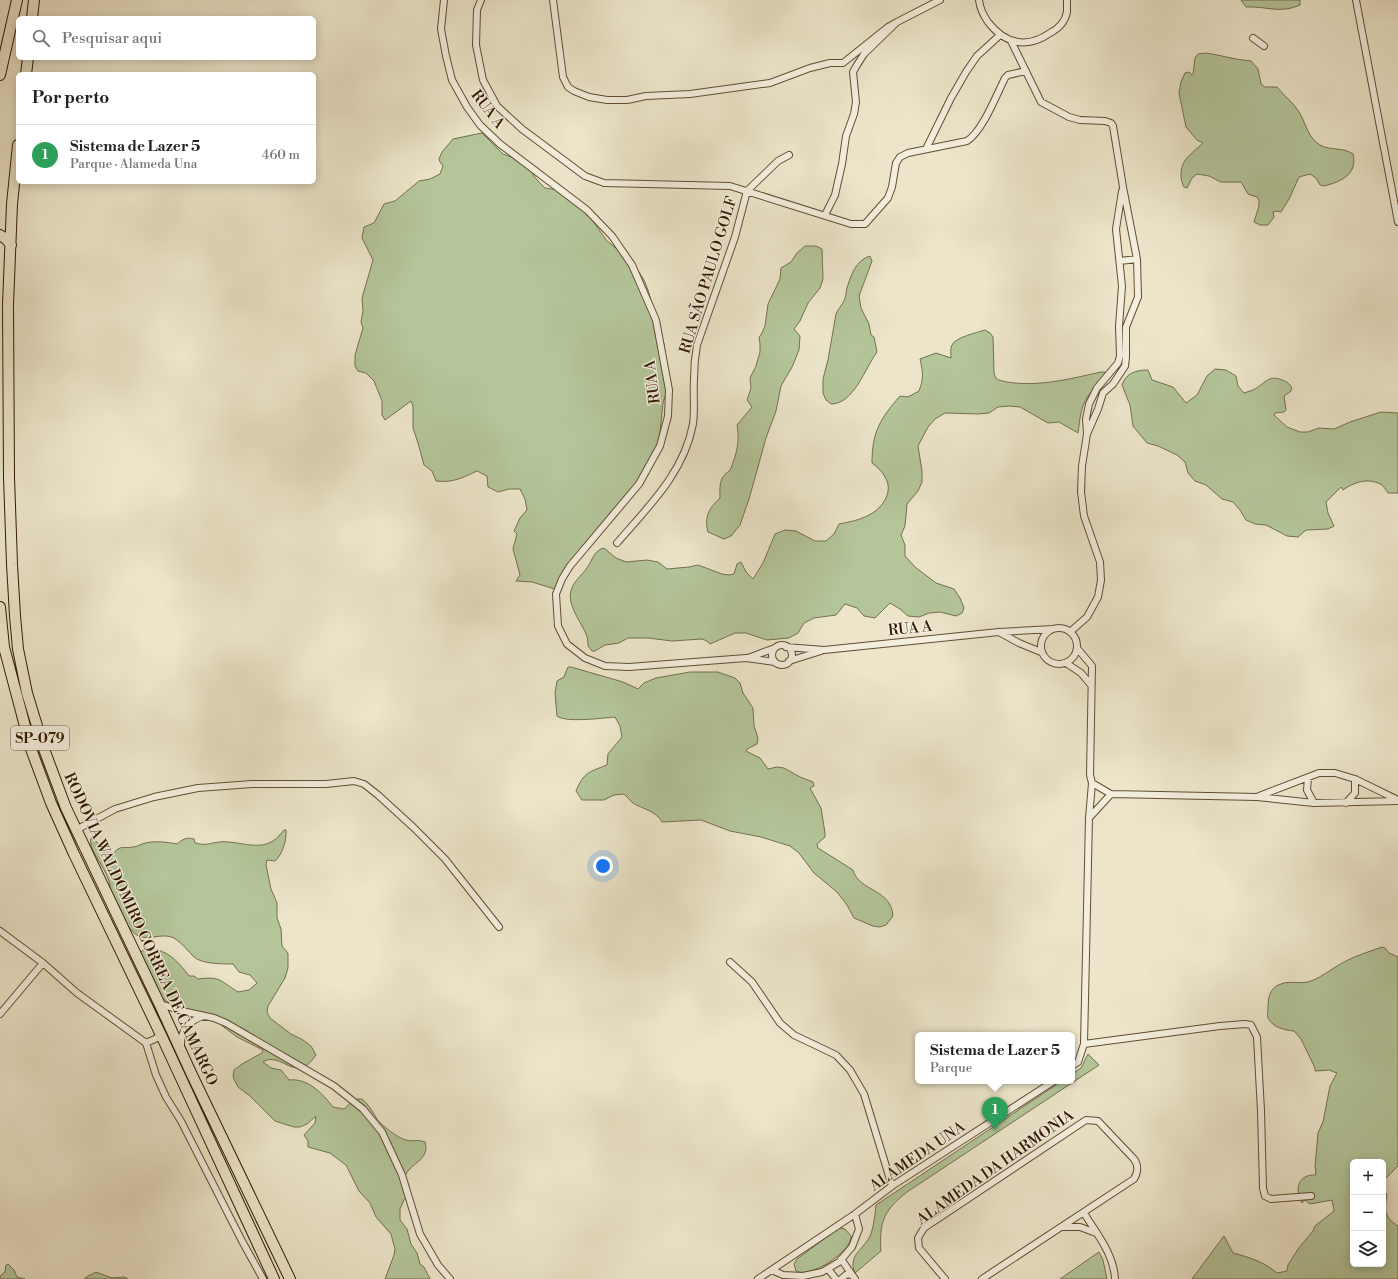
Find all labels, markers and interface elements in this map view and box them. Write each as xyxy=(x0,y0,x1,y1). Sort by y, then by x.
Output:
search box xyxy=(16,16,316,60)
icon: search xyxy=(30,27,52,49)
text: Pesquisar aqui xyxy=(62,29,162,48)
street label: RUA A xyxy=(467,86,509,133)
text: Por perto xyxy=(32,87,109,109)
text: Sistema de Lazer 5 xyxy=(70,137,200,156)
text: 1 xyxy=(42,147,48,163)
text: 460 m xyxy=(262,147,300,163)
text: Parque · Alameda Una xyxy=(70,156,197,172)
street label: RUA SÃO PAULO GOLF xyxy=(675,194,741,356)
street label: RUA A xyxy=(640,358,665,405)
street label: RUA A xyxy=(887,617,934,640)
road number: SP-079 xyxy=(11,726,69,750)
street label: RODOVIA WALDOMIRO CORREA DE CAMARGO xyxy=(59,770,222,1089)
your location xyxy=(593,856,613,876)
popup xyxy=(915,1032,1075,1084)
text: Sistema de Lazer 5 xyxy=(930,1041,1060,1060)
text: Parque xyxy=(930,1060,972,1076)
pin: 1 xyxy=(982,1097,1008,1130)
street label: ALAMEDA DA HARMONIA xyxy=(912,1105,1078,1230)
street label: ALAMEDA UNA xyxy=(865,1117,969,1196)
map controls xyxy=(1350,1159,1386,1267)
button: + xyxy=(1350,1159,1386,1195)
button: − xyxy=(1350,1195,1386,1231)
button: layers xyxy=(1350,1231,1386,1267)

